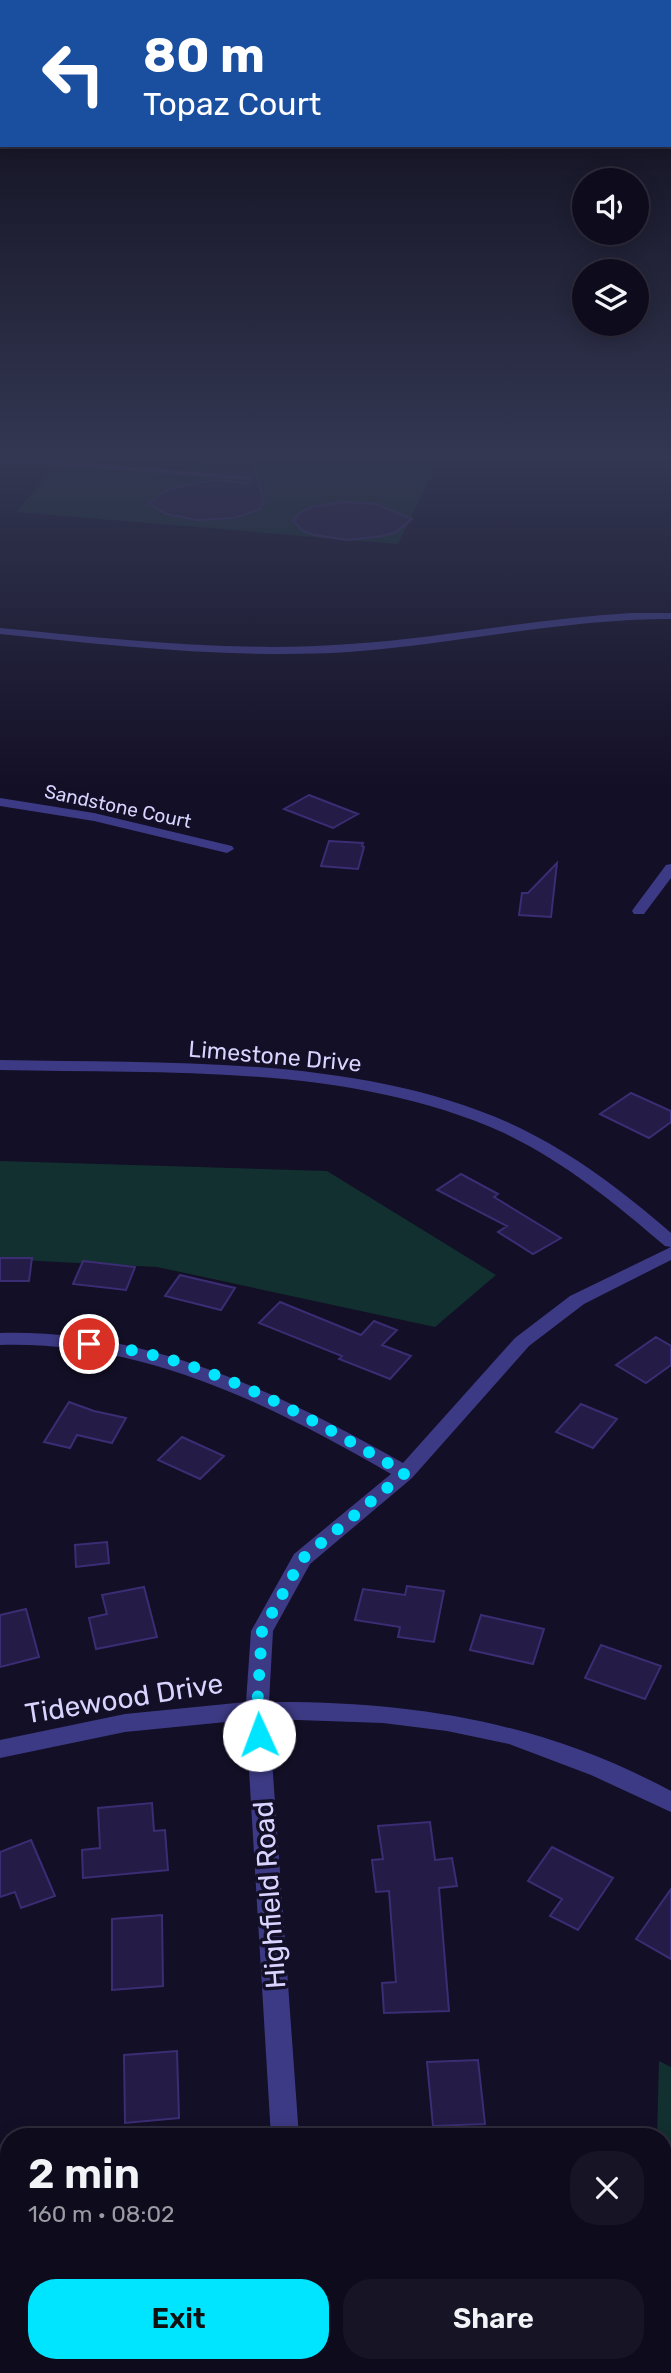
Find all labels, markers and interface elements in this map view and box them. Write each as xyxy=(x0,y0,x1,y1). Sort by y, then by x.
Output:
text: 80 m xyxy=(143,26,265,84)
icon: left xyxy=(28,28,119,119)
text: Topaz Court xyxy=(143,85,321,123)
map controls xyxy=(572,168,649,336)
button: sound xyxy=(572,168,649,245)
button: layers xyxy=(572,259,649,336)
street label: Sandstone Court xyxy=(42,780,194,833)
street label: Limestone Drive xyxy=(187,1034,363,1078)
pin xyxy=(59,1314,119,1374)
icon: arrive xyxy=(70,1325,108,1363)
street label: Tidewood Drive xyxy=(23,1667,225,1730)
position arrow xyxy=(222,1698,296,1772)
street label: Highfield Road xyxy=(246,1800,293,1990)
text: 2 min xyxy=(28,2149,140,2199)
button: close xyxy=(570,2151,644,2225)
text: 160 m · 08:02 xyxy=(28,2200,175,2228)
button: Exit xyxy=(28,2279,329,2359)
button: Share xyxy=(343,2279,644,2359)

